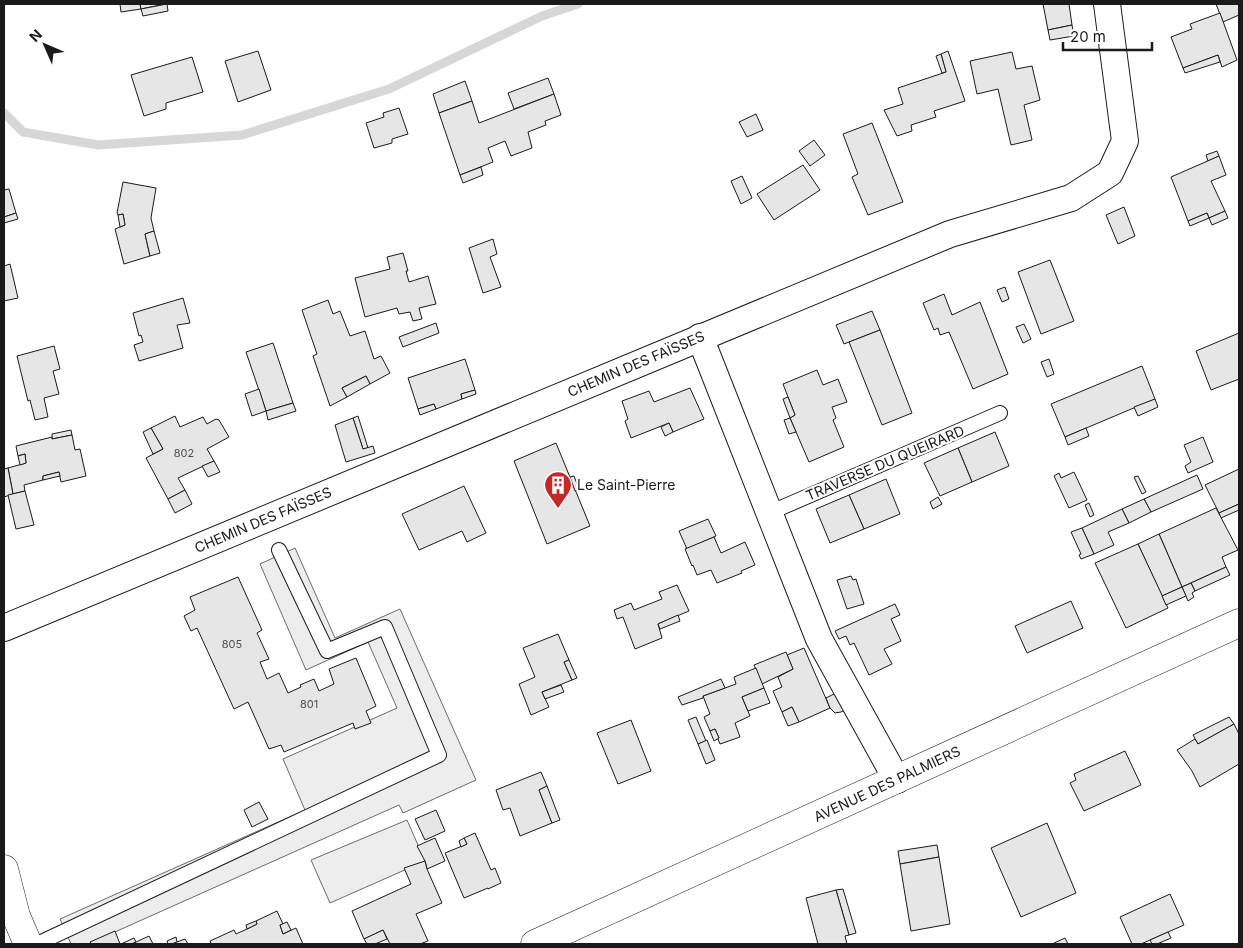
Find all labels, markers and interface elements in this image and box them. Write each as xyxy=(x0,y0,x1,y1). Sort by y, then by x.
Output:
north arrow xyxy=(20,20,70,70)
scale bar xyxy=(1063,20,1152,52)
text: N xyxy=(26,26,45,45)
text: 20 m xyxy=(1070,27,1106,46)
street label: CHEMIN DES FAÏSSES xyxy=(565,327,707,400)
street label: TRAVERSE DU QUEIRARD xyxy=(803,421,967,504)
house number: 802 xyxy=(174,446,194,460)
building icon: Le Saint-Pierre xyxy=(543,470,573,509)
place label: Le Saint-Pierre xyxy=(577,476,675,493)
street label: CHEMIN DES FAÏSSES xyxy=(192,483,334,556)
house number: 805 xyxy=(222,637,243,651)
house number: 801 xyxy=(300,697,318,711)
street label: AVENUE DES PALMIERS xyxy=(811,742,963,825)

